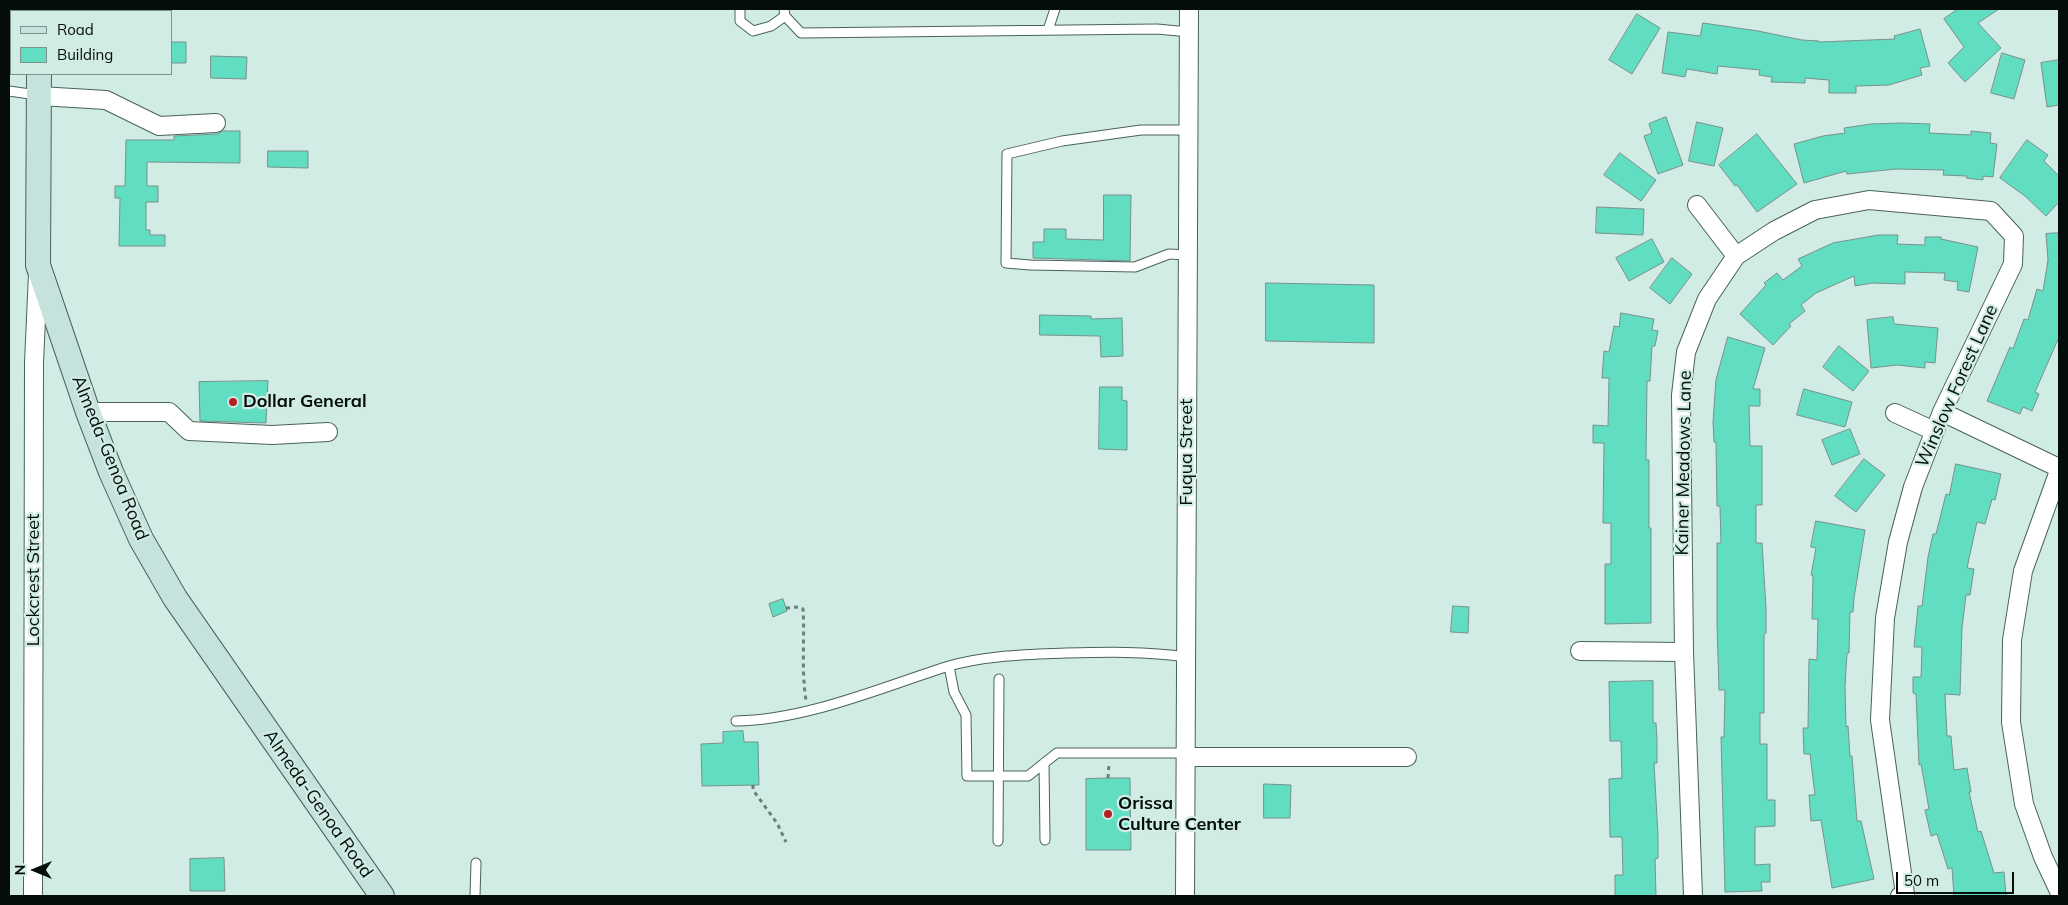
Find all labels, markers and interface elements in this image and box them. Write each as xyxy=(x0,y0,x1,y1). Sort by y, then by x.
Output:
legend xyxy=(10,10,172,75)
text: Road xyxy=(57,20,94,39)
text: Building xyxy=(57,45,113,64)
street label: Winslow Forest Lane xyxy=(1911,301,2003,471)
street label: Kainer Meadows Lane xyxy=(1672,370,1696,556)
street label: Almeda-Genoa Road xyxy=(67,372,153,544)
place label: Dollar General xyxy=(243,391,367,413)
marker: Dollar General xyxy=(227,396,239,408)
street label: Fuqua Street xyxy=(1176,399,1198,505)
street label: Lockcrest Street xyxy=(23,514,45,646)
street label: Almeda-Genoa Road xyxy=(259,726,377,882)
place label: Orissa Culture Center xyxy=(1118,793,1241,836)
marker: Orissa Culture Center xyxy=(1102,808,1114,820)
north arrow xyxy=(10,845,60,895)
scale bar xyxy=(1898,862,2016,894)
text: N xyxy=(11,865,29,875)
text: 50 m xyxy=(1904,871,1939,890)

